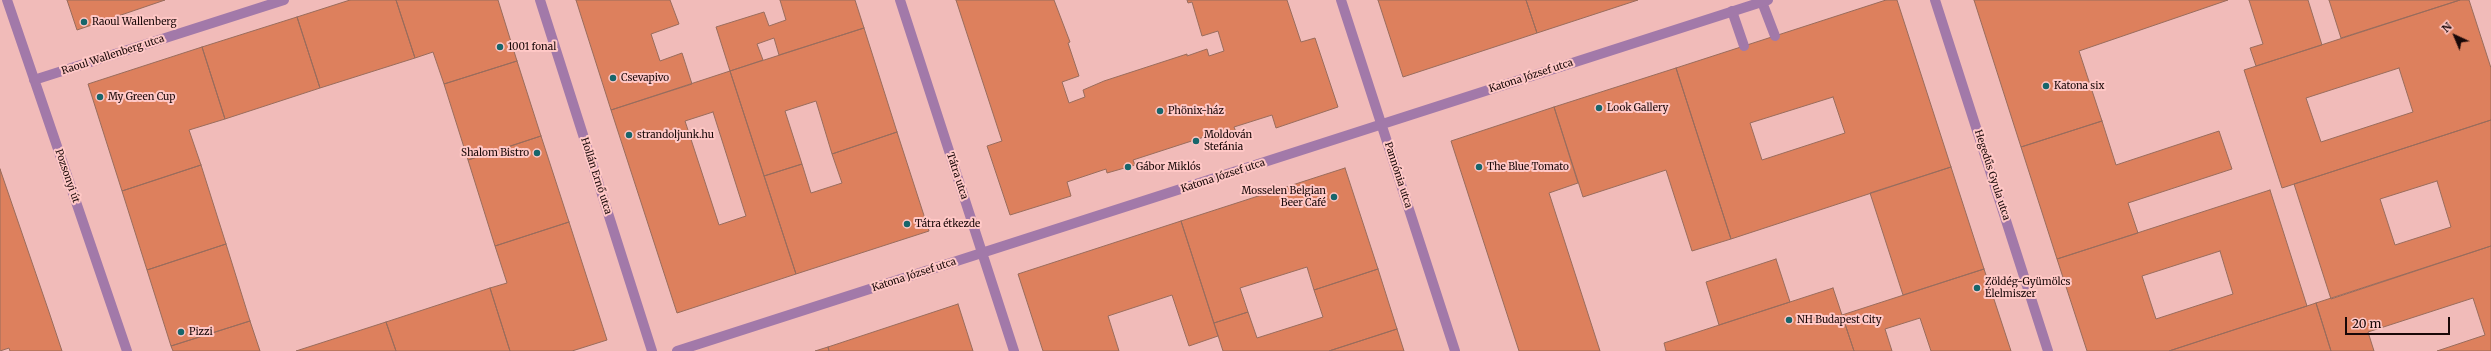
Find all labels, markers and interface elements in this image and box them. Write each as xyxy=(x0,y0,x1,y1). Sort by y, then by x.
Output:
place label: Raoul Wallenberg xyxy=(92,16,177,28)
north arrow xyxy=(2435,16,2475,56)
marker: Raoul Wallenberg xyxy=(79,17,89,27)
text: N xyxy=(2439,19,2455,35)
street label: Raoul Wallenberg utca xyxy=(60,33,166,77)
place label: 1001 fonal xyxy=(508,41,556,53)
marker: 1001 fonal xyxy=(495,42,505,52)
street label: Katona József utca xyxy=(1487,57,1575,95)
place label: Csevapivo xyxy=(621,72,669,84)
marker: Csevapivo xyxy=(608,73,618,83)
place label: Katona six xyxy=(2054,80,2104,92)
marker: Katona six xyxy=(2041,81,2051,91)
place label: My Green Cup xyxy=(108,91,175,103)
marker: My Green Cup xyxy=(95,92,105,102)
place label: Look Gallery xyxy=(1607,102,1668,114)
marker: Look Gallery xyxy=(1594,103,1604,113)
place label: Phönix-ház xyxy=(1168,105,1224,117)
marker: Phönix-ház xyxy=(1155,106,1165,116)
street label: Hegedűs Gyula utca xyxy=(1972,128,2012,222)
place label: strandoljunk.hu xyxy=(637,129,714,141)
place label: Moldován Stefánia xyxy=(1204,129,1252,152)
marker: strandoljunk.hu xyxy=(624,130,634,140)
street label: Hollán Ernő utca xyxy=(578,136,614,216)
marker: Moldován Stefánia xyxy=(1191,136,1201,146)
street label: Pannónia utca xyxy=(1382,141,1414,209)
place label: Shalom Bistro xyxy=(461,147,529,159)
street label: Pozsonyi út xyxy=(52,148,82,204)
marker: Shalom Bistro xyxy=(532,148,542,158)
street label: Tátra utca xyxy=(944,151,970,201)
street label: Katona József utca xyxy=(1179,157,1267,195)
place label: Gábor Miklós xyxy=(1136,161,1201,173)
place label: The Blue Tomato xyxy=(1487,161,1569,173)
marker: Gábor Miklós xyxy=(1123,162,1133,172)
marker: The Blue Tomato xyxy=(1474,162,1484,172)
place label: Mosselen Belgian Beer Café xyxy=(1242,185,1326,208)
marker: Mosselen Belgian Beer Café xyxy=(1329,192,1339,202)
place label: Tátra étkezde xyxy=(915,218,980,230)
marker: Tátra étkezde xyxy=(902,219,912,229)
street label: Katona József utca xyxy=(870,256,958,294)
place label: Zöldég-Gyümölcs Élelmiszer xyxy=(1985,276,2071,300)
marker: Zöldég-Gyümölcs Élelmiszer xyxy=(1972,283,1982,293)
scale bar xyxy=(2347,309,2452,335)
place label: NH Budapest City xyxy=(1797,314,1882,326)
marker: NH Budapest City xyxy=(1784,315,1794,325)
text: 20 m xyxy=(2352,316,2381,331)
place label: Pizzi xyxy=(189,326,213,338)
marker: Pizzi xyxy=(176,327,186,337)

